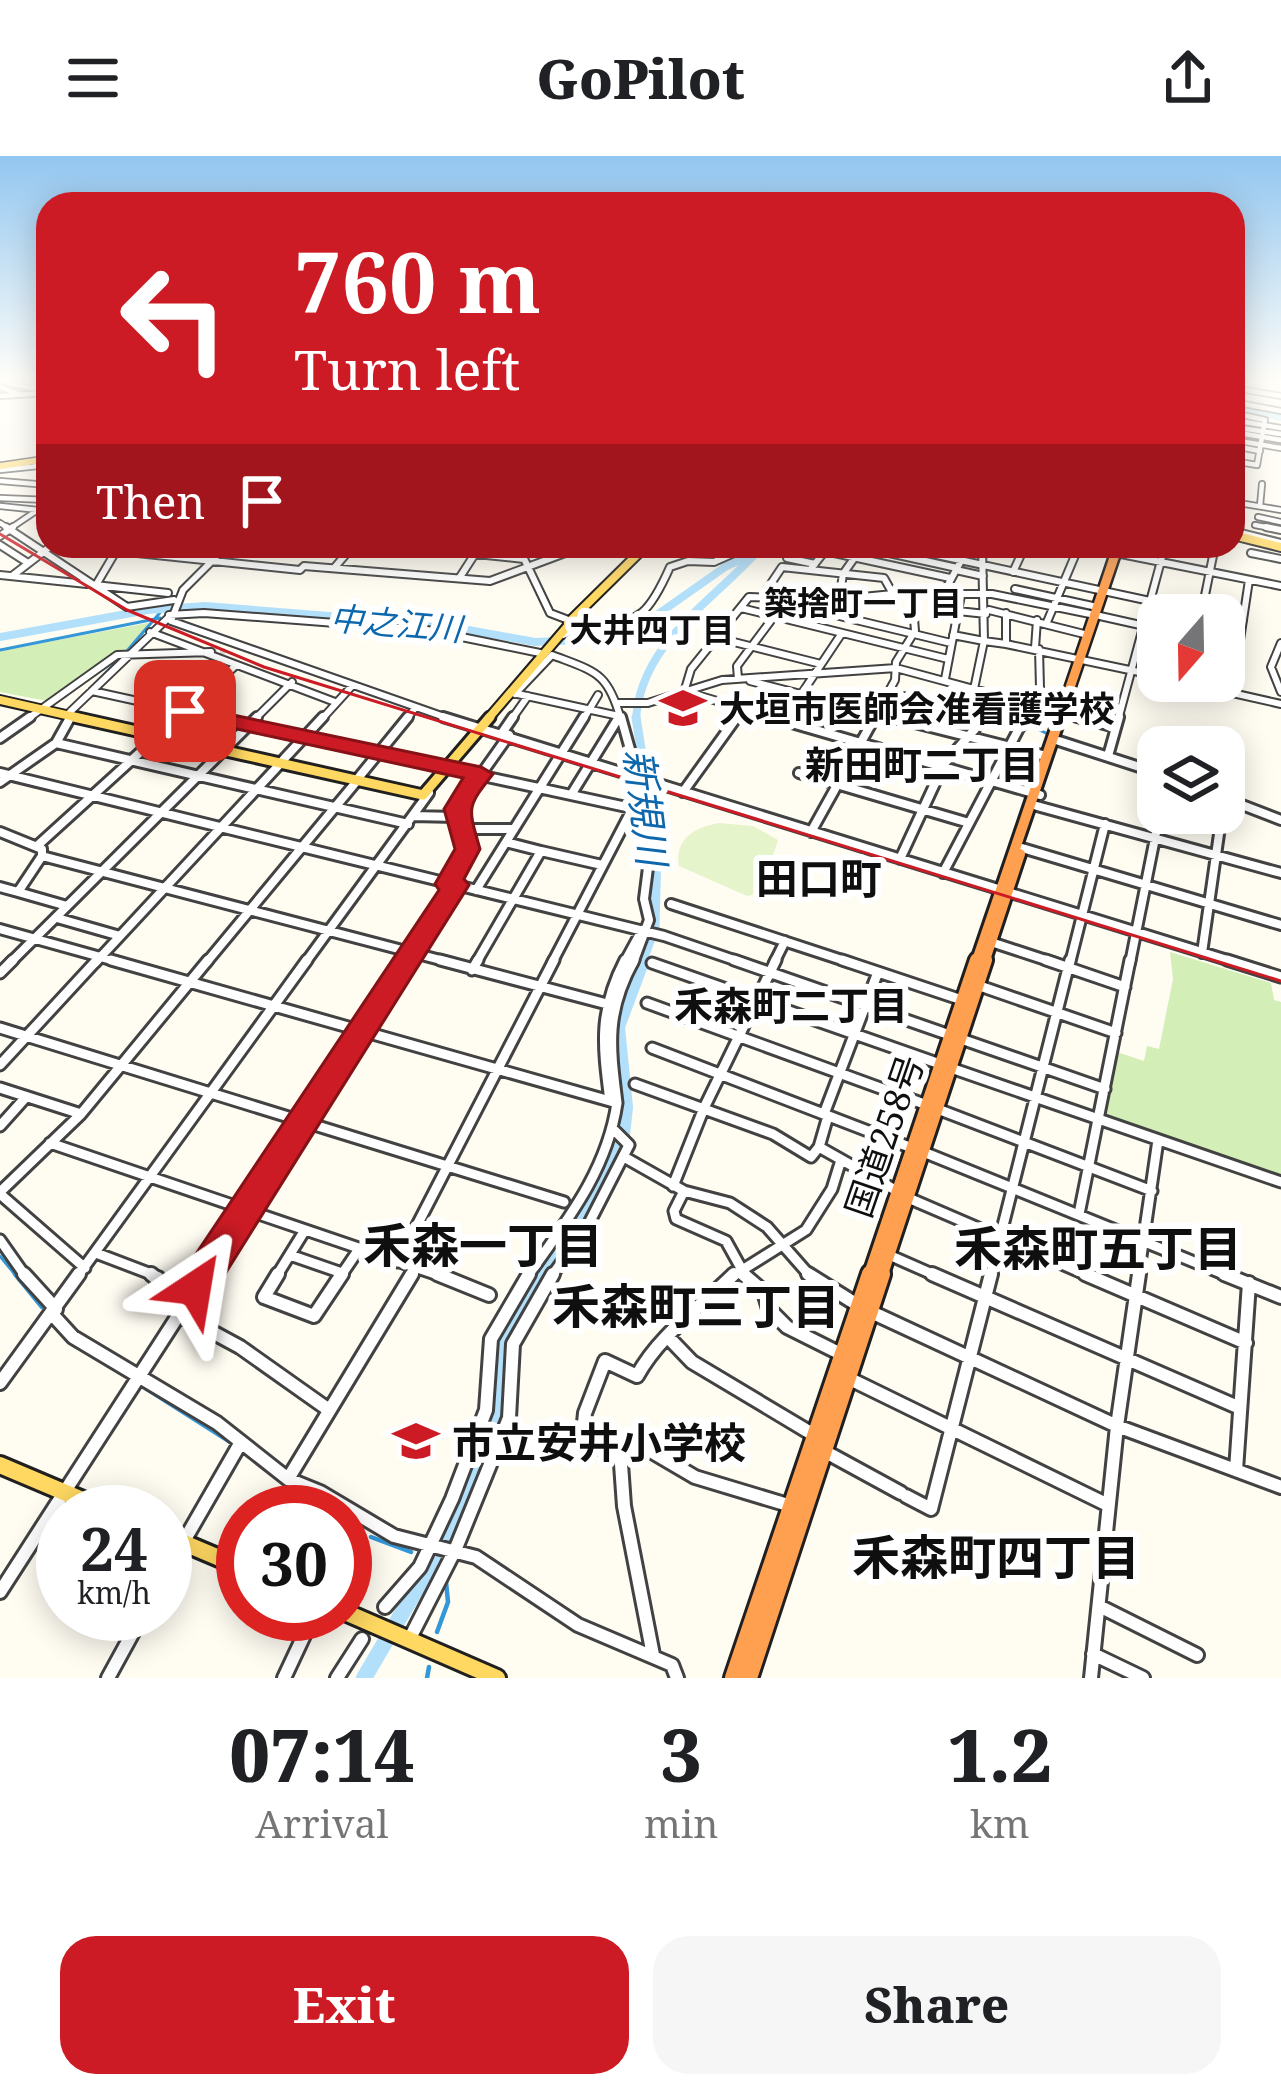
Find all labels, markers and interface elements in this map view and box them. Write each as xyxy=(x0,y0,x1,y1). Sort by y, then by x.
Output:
text: GoPilot xyxy=(536,41,745,115)
icon: menu xyxy=(60,45,126,111)
icon: share xyxy=(1155,45,1221,111)
text: 760 m xyxy=(294,223,541,338)
icon: left xyxy=(96,240,252,396)
text: Turn left xyxy=(294,332,520,406)
icon: arrive xyxy=(229,468,295,534)
text: Then xyxy=(96,471,205,532)
district label: 築捨町一丁目 xyxy=(764,580,962,625)
north arrow xyxy=(1137,594,1245,702)
map controls xyxy=(1137,594,1245,834)
water label: 中之江川 xyxy=(328,595,467,651)
district label: 大井四丁目 xyxy=(570,607,735,652)
pin xyxy=(134,660,236,762)
icon: arrive xyxy=(152,678,218,744)
school or university icon: 大垣市医師会准看護学校 xyxy=(658,683,708,733)
place label: 大垣市医師会准看護学校 xyxy=(719,684,1115,733)
button: layers xyxy=(1137,726,1245,834)
district label: 新田町二丁目 xyxy=(805,737,1039,790)
water label: 新規川 xyxy=(614,746,681,872)
district label: 田口町 xyxy=(756,849,882,906)
district label: 禾森町二丁目 xyxy=(674,978,908,1031)
street label: 国道258号 xyxy=(833,1048,935,1224)
district label: 禾森一丁目 xyxy=(363,1212,603,1277)
district label: 禾森町五丁目 xyxy=(954,1215,1242,1280)
position arrow xyxy=(132,1225,258,1351)
district label: 禾森町三丁目 xyxy=(552,1273,840,1338)
place label: 市立安井小学校 xyxy=(452,1413,746,1470)
school or university icon: 市立安井小学校 xyxy=(391,1416,441,1466)
speed limit sign: 30 xyxy=(216,1485,372,1641)
text: 24 xyxy=(80,1507,148,1589)
district label: 禾森町四丁目 xyxy=(852,1524,1140,1589)
text: km/h xyxy=(77,1572,151,1613)
text: 07:14 xyxy=(229,1705,415,1803)
text: 3 xyxy=(661,1705,702,1803)
text: 1.2 xyxy=(948,1705,1052,1803)
text: Arrival xyxy=(255,1796,389,1849)
text: min xyxy=(644,1796,719,1849)
text: km xyxy=(970,1796,1030,1849)
button: Exit xyxy=(60,1936,629,2074)
button: Share xyxy=(653,1936,1221,2074)

